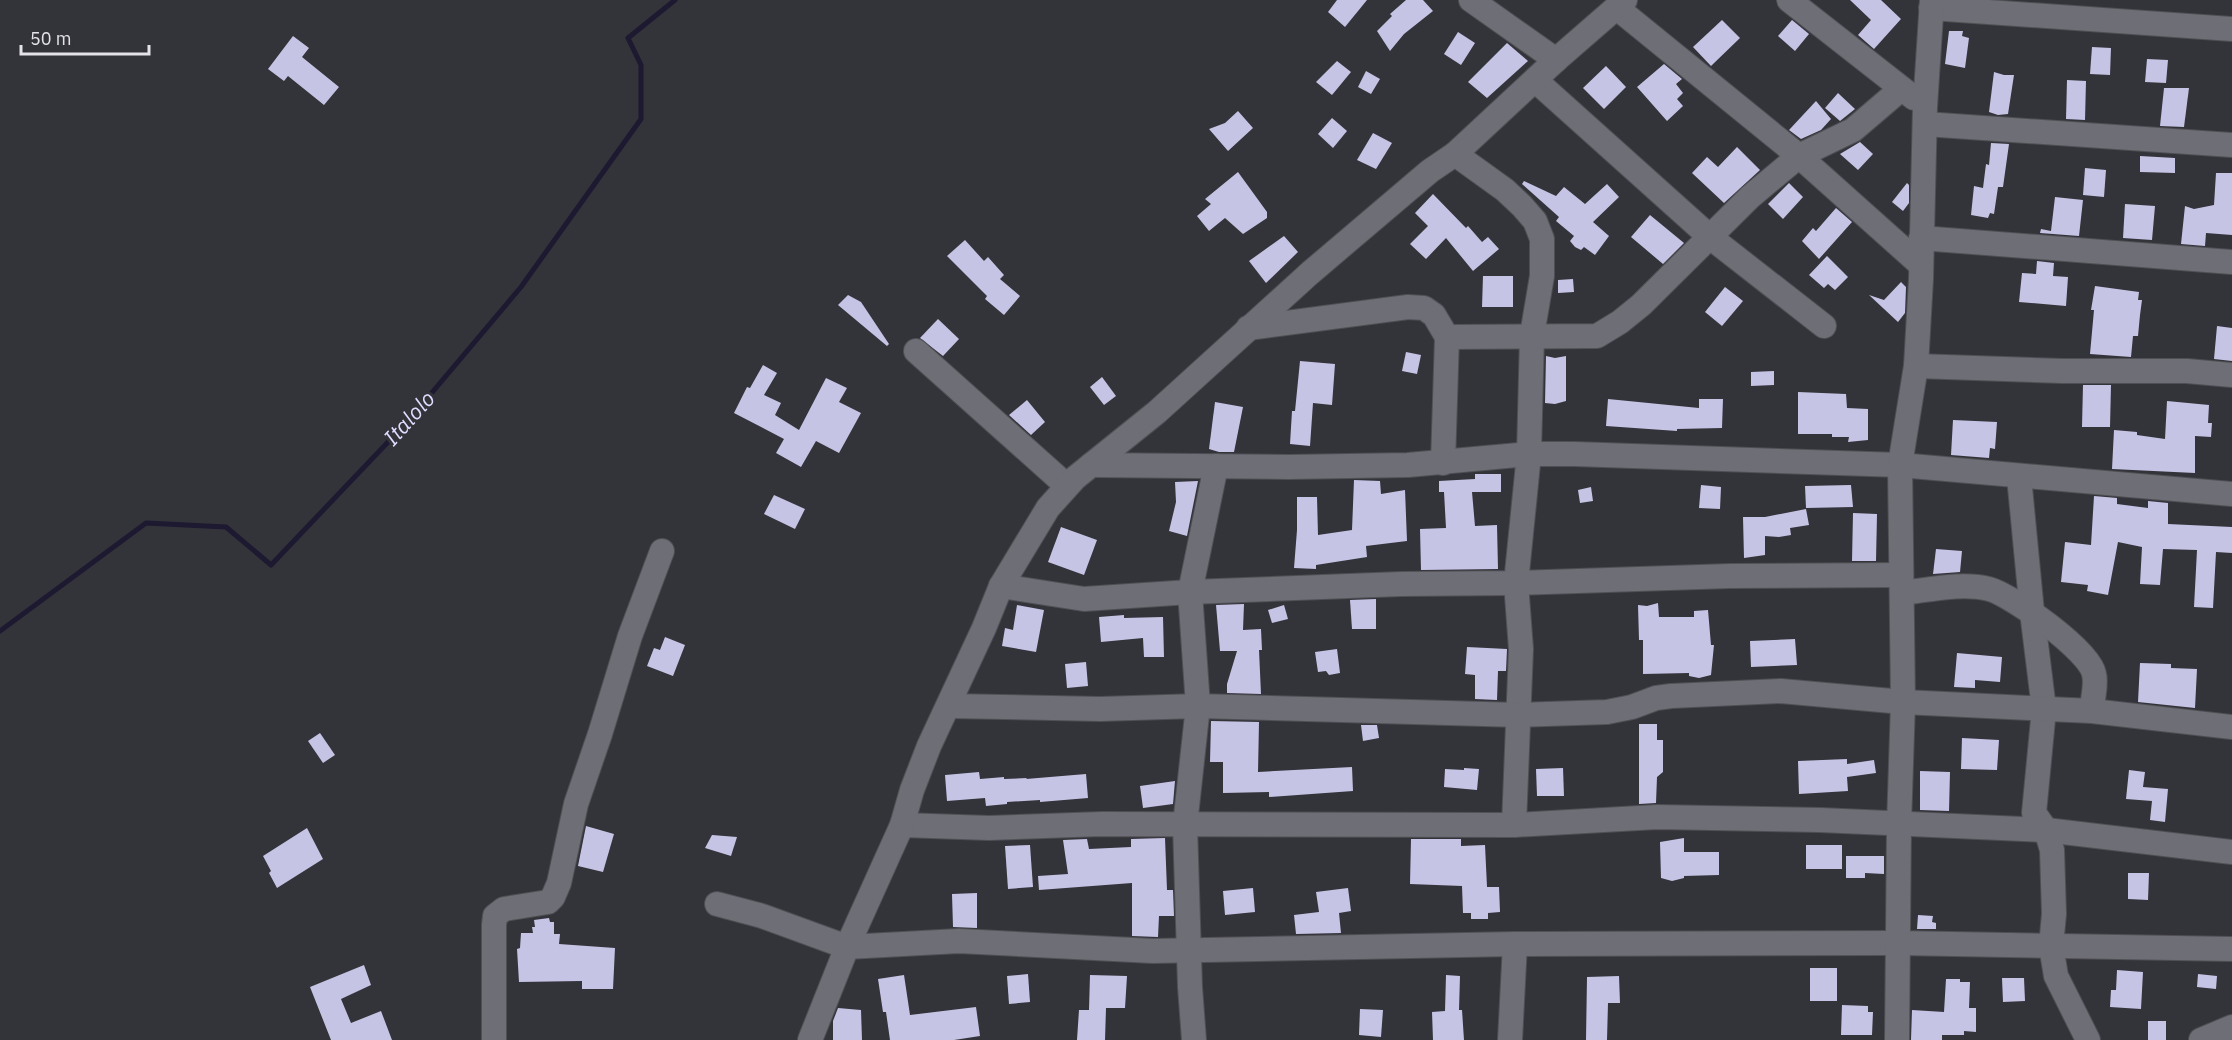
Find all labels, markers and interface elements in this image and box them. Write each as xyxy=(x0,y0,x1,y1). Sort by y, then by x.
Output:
scale bar xyxy=(21,18,148,56)
text: 50 m xyxy=(30,27,72,50)
water label: Italolo xyxy=(376,384,441,451)

